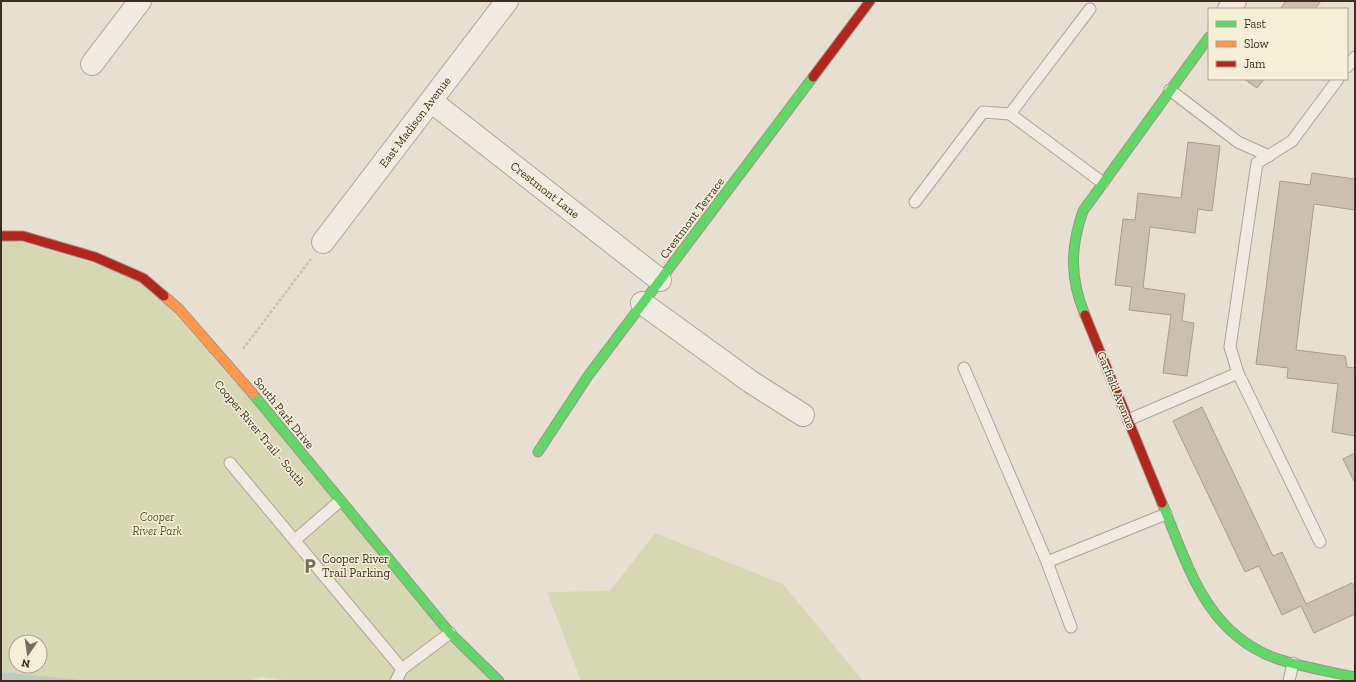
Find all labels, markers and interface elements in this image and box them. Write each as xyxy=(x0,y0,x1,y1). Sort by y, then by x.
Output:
legend xyxy=(1208,8,1348,80)
text: Fast xyxy=(1244,17,1267,31)
text: Slow xyxy=(1244,37,1270,51)
text: Jam xyxy=(1244,57,1266,71)
street label: East Madison Avenue xyxy=(376,74,454,170)
street label: Crestmont Lane xyxy=(508,159,583,221)
street label: Crestmont Terrace xyxy=(657,174,727,261)
street label: Garfield Avenue xyxy=(1094,349,1138,431)
street label: South Park Drive xyxy=(251,374,317,452)
street label: Cooper River Trail - South xyxy=(212,377,309,489)
park label: Cooper River Park xyxy=(132,510,183,538)
place label: Cooper River Trail Parking xyxy=(322,552,390,580)
parking icon: Cooper River Trail Parking xyxy=(301,557,319,575)
north arrow xyxy=(8,634,48,674)
text: N xyxy=(20,656,31,671)

